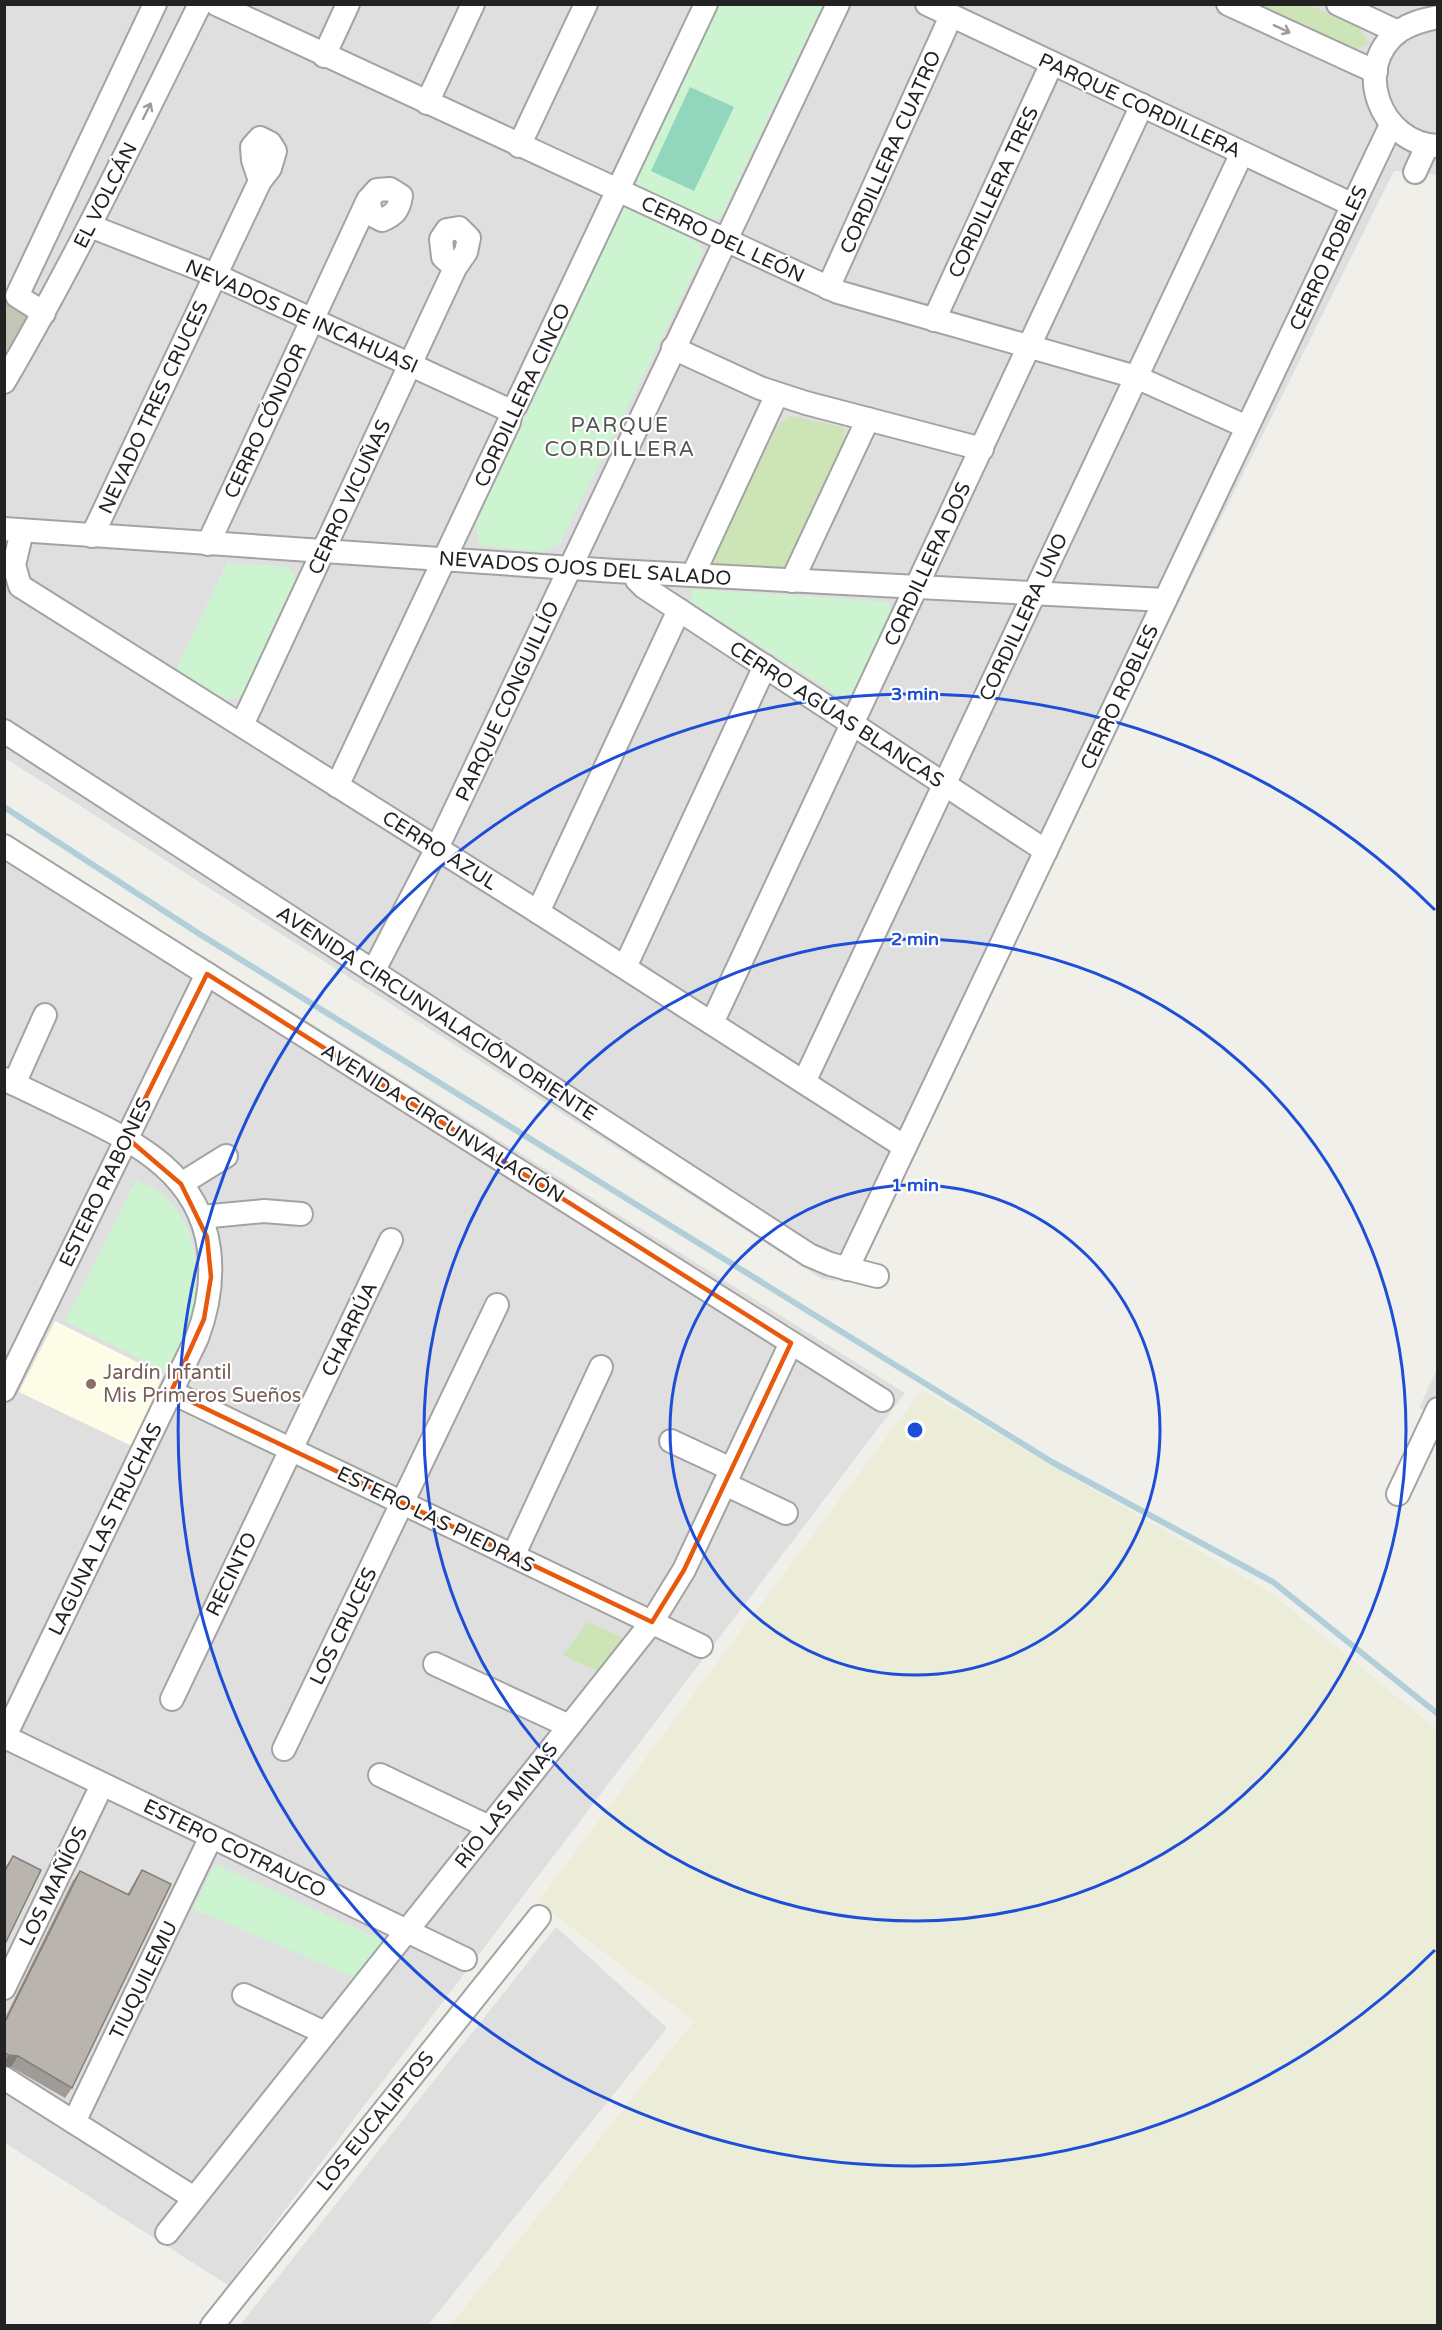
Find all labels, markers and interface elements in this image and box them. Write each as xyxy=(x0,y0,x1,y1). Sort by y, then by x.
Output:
one-way arrow xyxy=(1272,24,1290,35)
street label: CORDILLERA CUATRO xyxy=(835,47,947,258)
street label: PARQUE CORDILLERA xyxy=(1034,48,1245,163)
one-way arrow xyxy=(142,103,153,121)
street label: CORDILLERA TRES xyxy=(944,103,1044,282)
street label: EL VOLCÁN xyxy=(68,138,143,252)
street label: CERRO ROBLES xyxy=(1285,182,1373,335)
street label: CERRO DEL LEÓN xyxy=(637,191,809,288)
street label: NEVADOS DE INCAHUASI xyxy=(182,255,422,379)
street label: NEVADO TRES CRUCES xyxy=(94,297,214,518)
street label: CORDILLERA CINCO xyxy=(470,300,576,491)
street label: CERRO CÓNDOR xyxy=(219,340,312,503)
district label: PARQUE CORDILLERA xyxy=(544,413,696,462)
street label: CERRO VICUÑAS xyxy=(303,416,396,579)
street label: CORDILLERA DOS xyxy=(879,478,976,650)
street label: CORDILLERA UNO xyxy=(975,530,1073,705)
street label: NEVADOS OJOS DEL SALADO xyxy=(438,547,732,591)
street label: PARQUE CONGUILLÍO xyxy=(450,597,565,805)
street label: CERRO ROBLES xyxy=(1076,621,1164,774)
street label: CERRO AGUAS BLANCAS xyxy=(725,637,948,793)
text: 3 min xyxy=(891,683,939,705)
street label: CERRO AZUL xyxy=(378,806,502,896)
street label: AVENIDA CIRCUNVALACIÓN ORIENTE xyxy=(272,900,602,1126)
text: 2 min xyxy=(891,928,939,950)
street label: AVENIDA CIRCUNVALACIÓN xyxy=(317,1038,569,1208)
street label: ESTERO RABONES xyxy=(54,1094,157,1271)
text: 1 min xyxy=(891,1174,939,1196)
street label: CHARRÚA xyxy=(316,1278,383,1381)
place label: Jardín Infantil Mis Primeros Sueños xyxy=(103,1361,301,1408)
marker: Jardín Infantil Mis Primeros Sueños xyxy=(84,1377,98,1391)
street label: LAGUNA LAS TRUCHAS xyxy=(44,1419,168,1640)
centre of rings xyxy=(905,1420,925,1440)
street label: ESTERO LAS PIEDRAS xyxy=(333,1462,538,1578)
street label: RECINTO xyxy=(201,1529,263,1620)
street label: LOS CRUCES xyxy=(305,1564,383,1689)
street label: RÍO LAS MINAS xyxy=(449,1737,563,1873)
street label: ESTERO COTRAUCO xyxy=(139,1794,330,1904)
street label: LOS MAÑÍOS xyxy=(14,1822,93,1950)
street label: TIUQUILEMU xyxy=(105,1917,183,2044)
street label: LOS EUCALIPTOS xyxy=(312,2047,440,2196)

